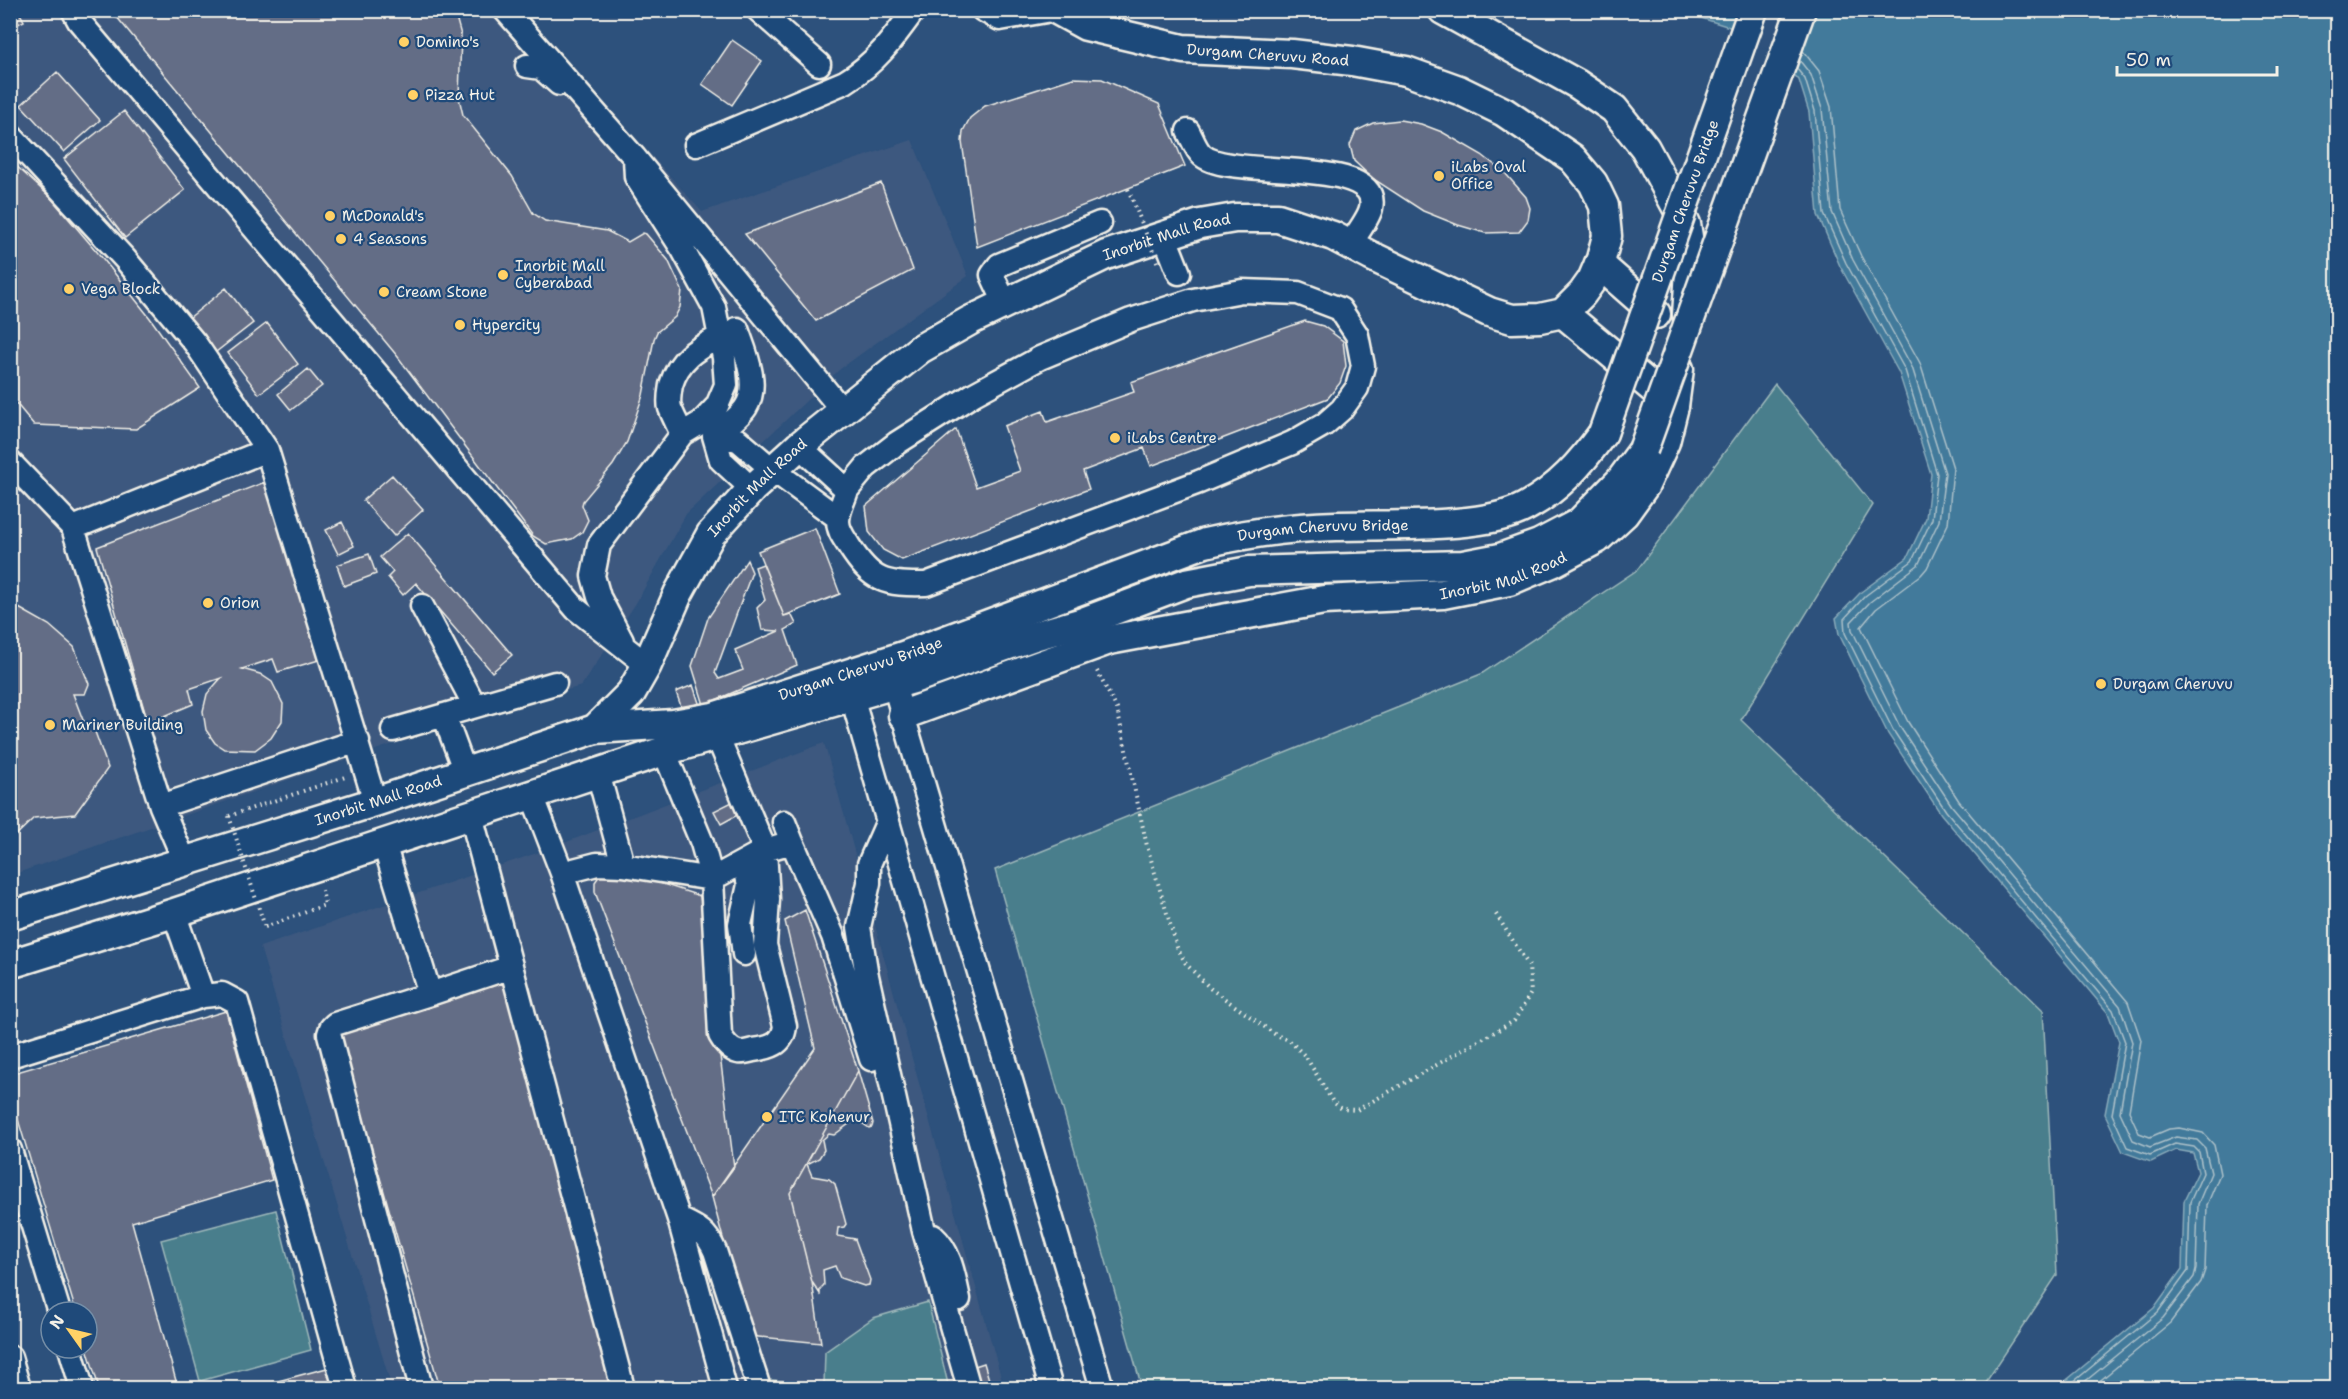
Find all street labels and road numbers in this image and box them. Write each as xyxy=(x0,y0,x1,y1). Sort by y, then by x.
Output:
street label: Durgam Cheruvu Road xyxy=(1186,39,1350,71)
street label: Durgam Cheruvu Bridge xyxy=(1647,117,1723,285)
street label: Inorbit Mall Road xyxy=(1100,209,1233,265)
street label: Inorbit Mall Road xyxy=(703,433,811,541)
street label: Durgam Cheruvu Bridge xyxy=(1236,515,1409,546)
street label: Inorbit Mall Road xyxy=(1438,547,1571,604)
street label: Durgam Cheruvu Bridge xyxy=(776,632,945,705)
street label: Inorbit Mall Road xyxy=(312,770,445,830)

